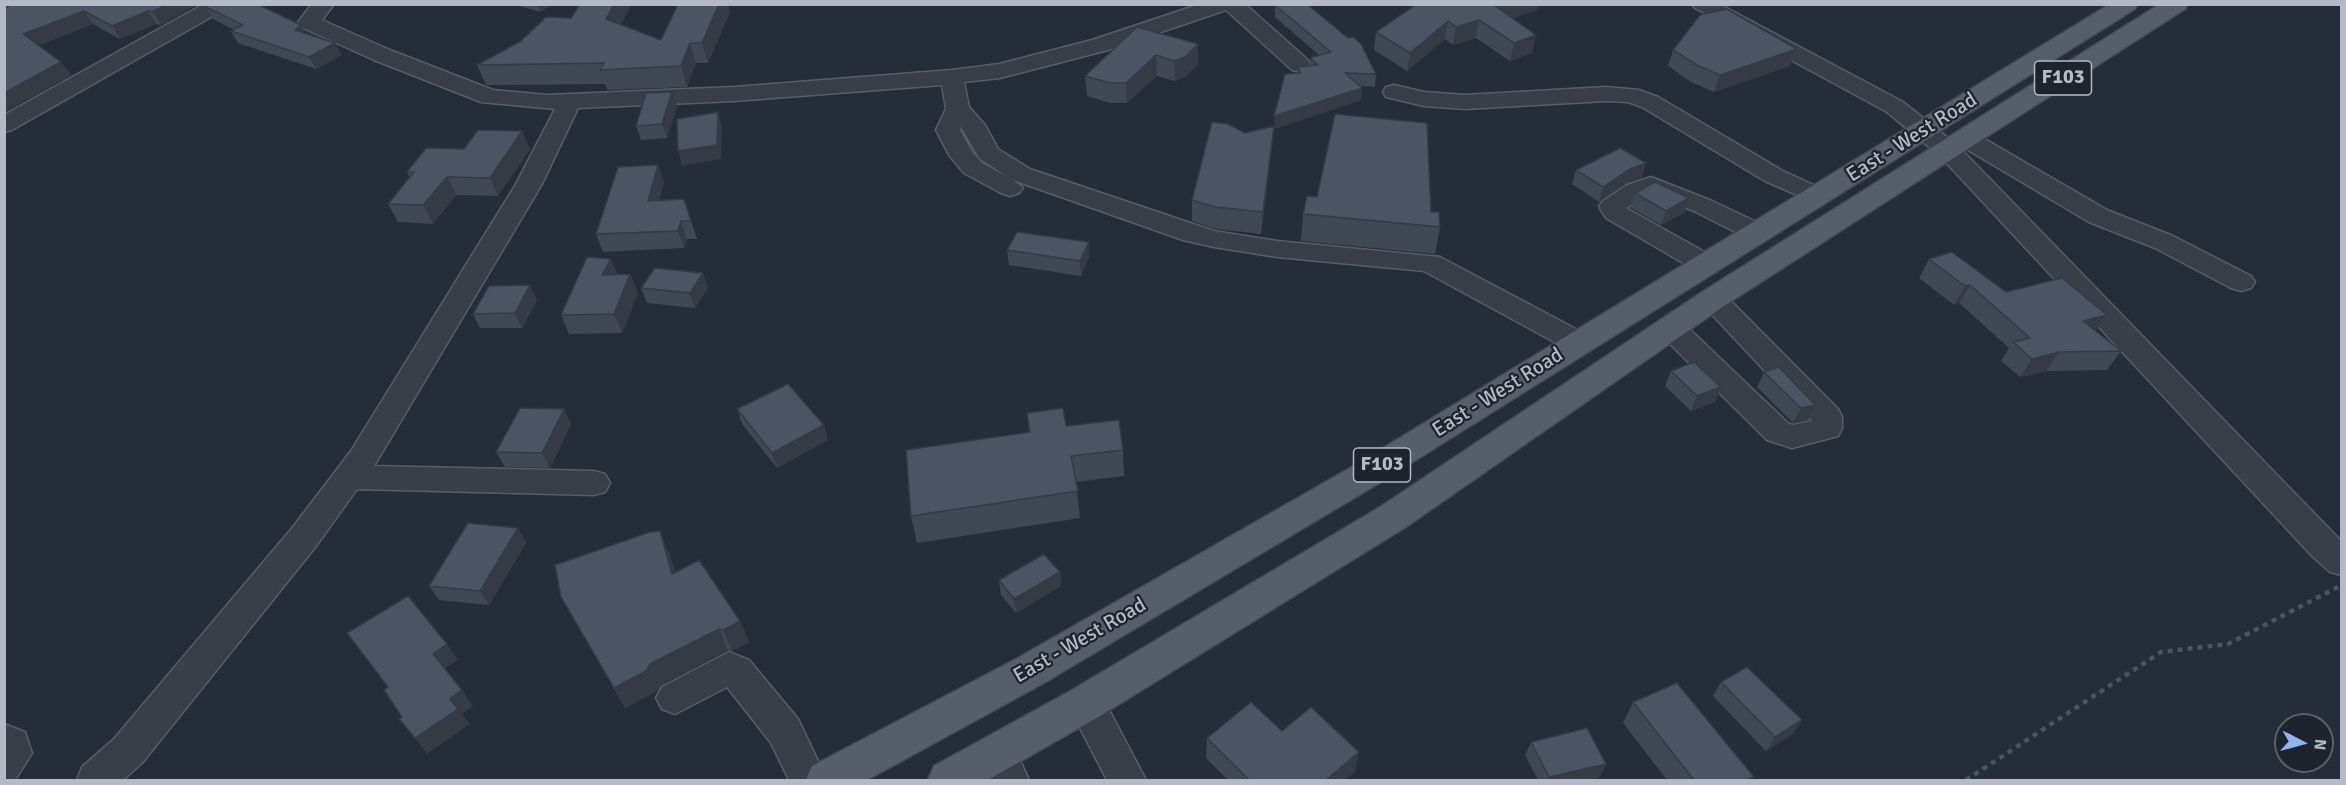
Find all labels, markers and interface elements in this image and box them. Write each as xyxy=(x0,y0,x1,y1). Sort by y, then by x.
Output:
road number: F103 xyxy=(2034,61,2092,95)
street label: East - West Road xyxy=(1842,88,1982,188)
street label: East - West Road xyxy=(1428,343,1568,443)
road number: F103 xyxy=(1354,448,1410,482)
street label: East - West Road xyxy=(1009,593,1151,689)
north arrow xyxy=(2274,713,2334,773)
text: N xyxy=(2309,738,2330,751)

